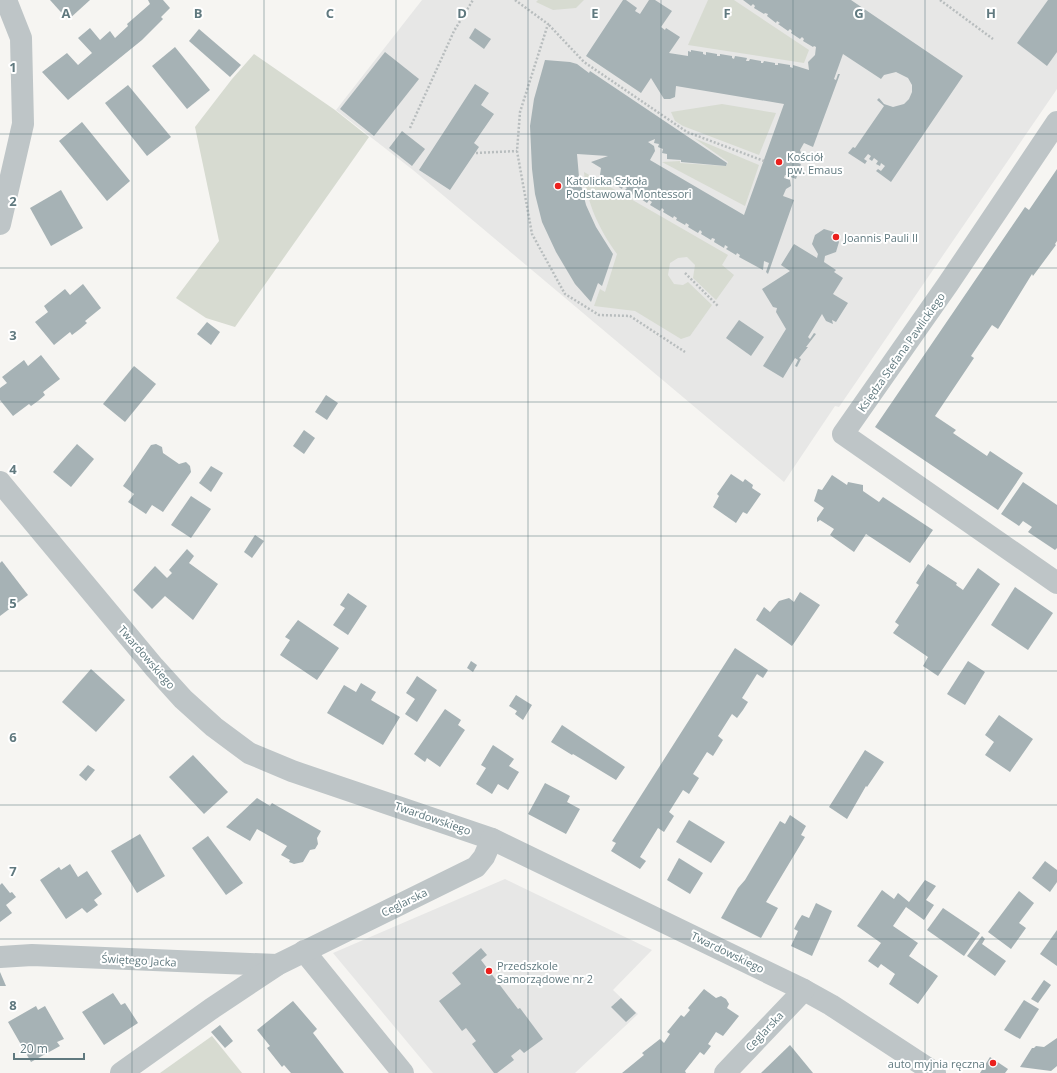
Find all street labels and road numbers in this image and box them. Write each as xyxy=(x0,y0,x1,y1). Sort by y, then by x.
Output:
street label: Księdza Stefana Pawlickiego xyxy=(854,289,948,415)
street label: Twardowskiego xyxy=(115,622,179,692)
street label: Twardowskiego xyxy=(393,798,473,838)
street label: Ceglarska xyxy=(378,884,430,920)
street label: Twardowskiego xyxy=(689,928,767,976)
street label: Świętego Jacka xyxy=(101,951,177,969)
street label: Ceglarska xyxy=(742,1008,786,1054)

